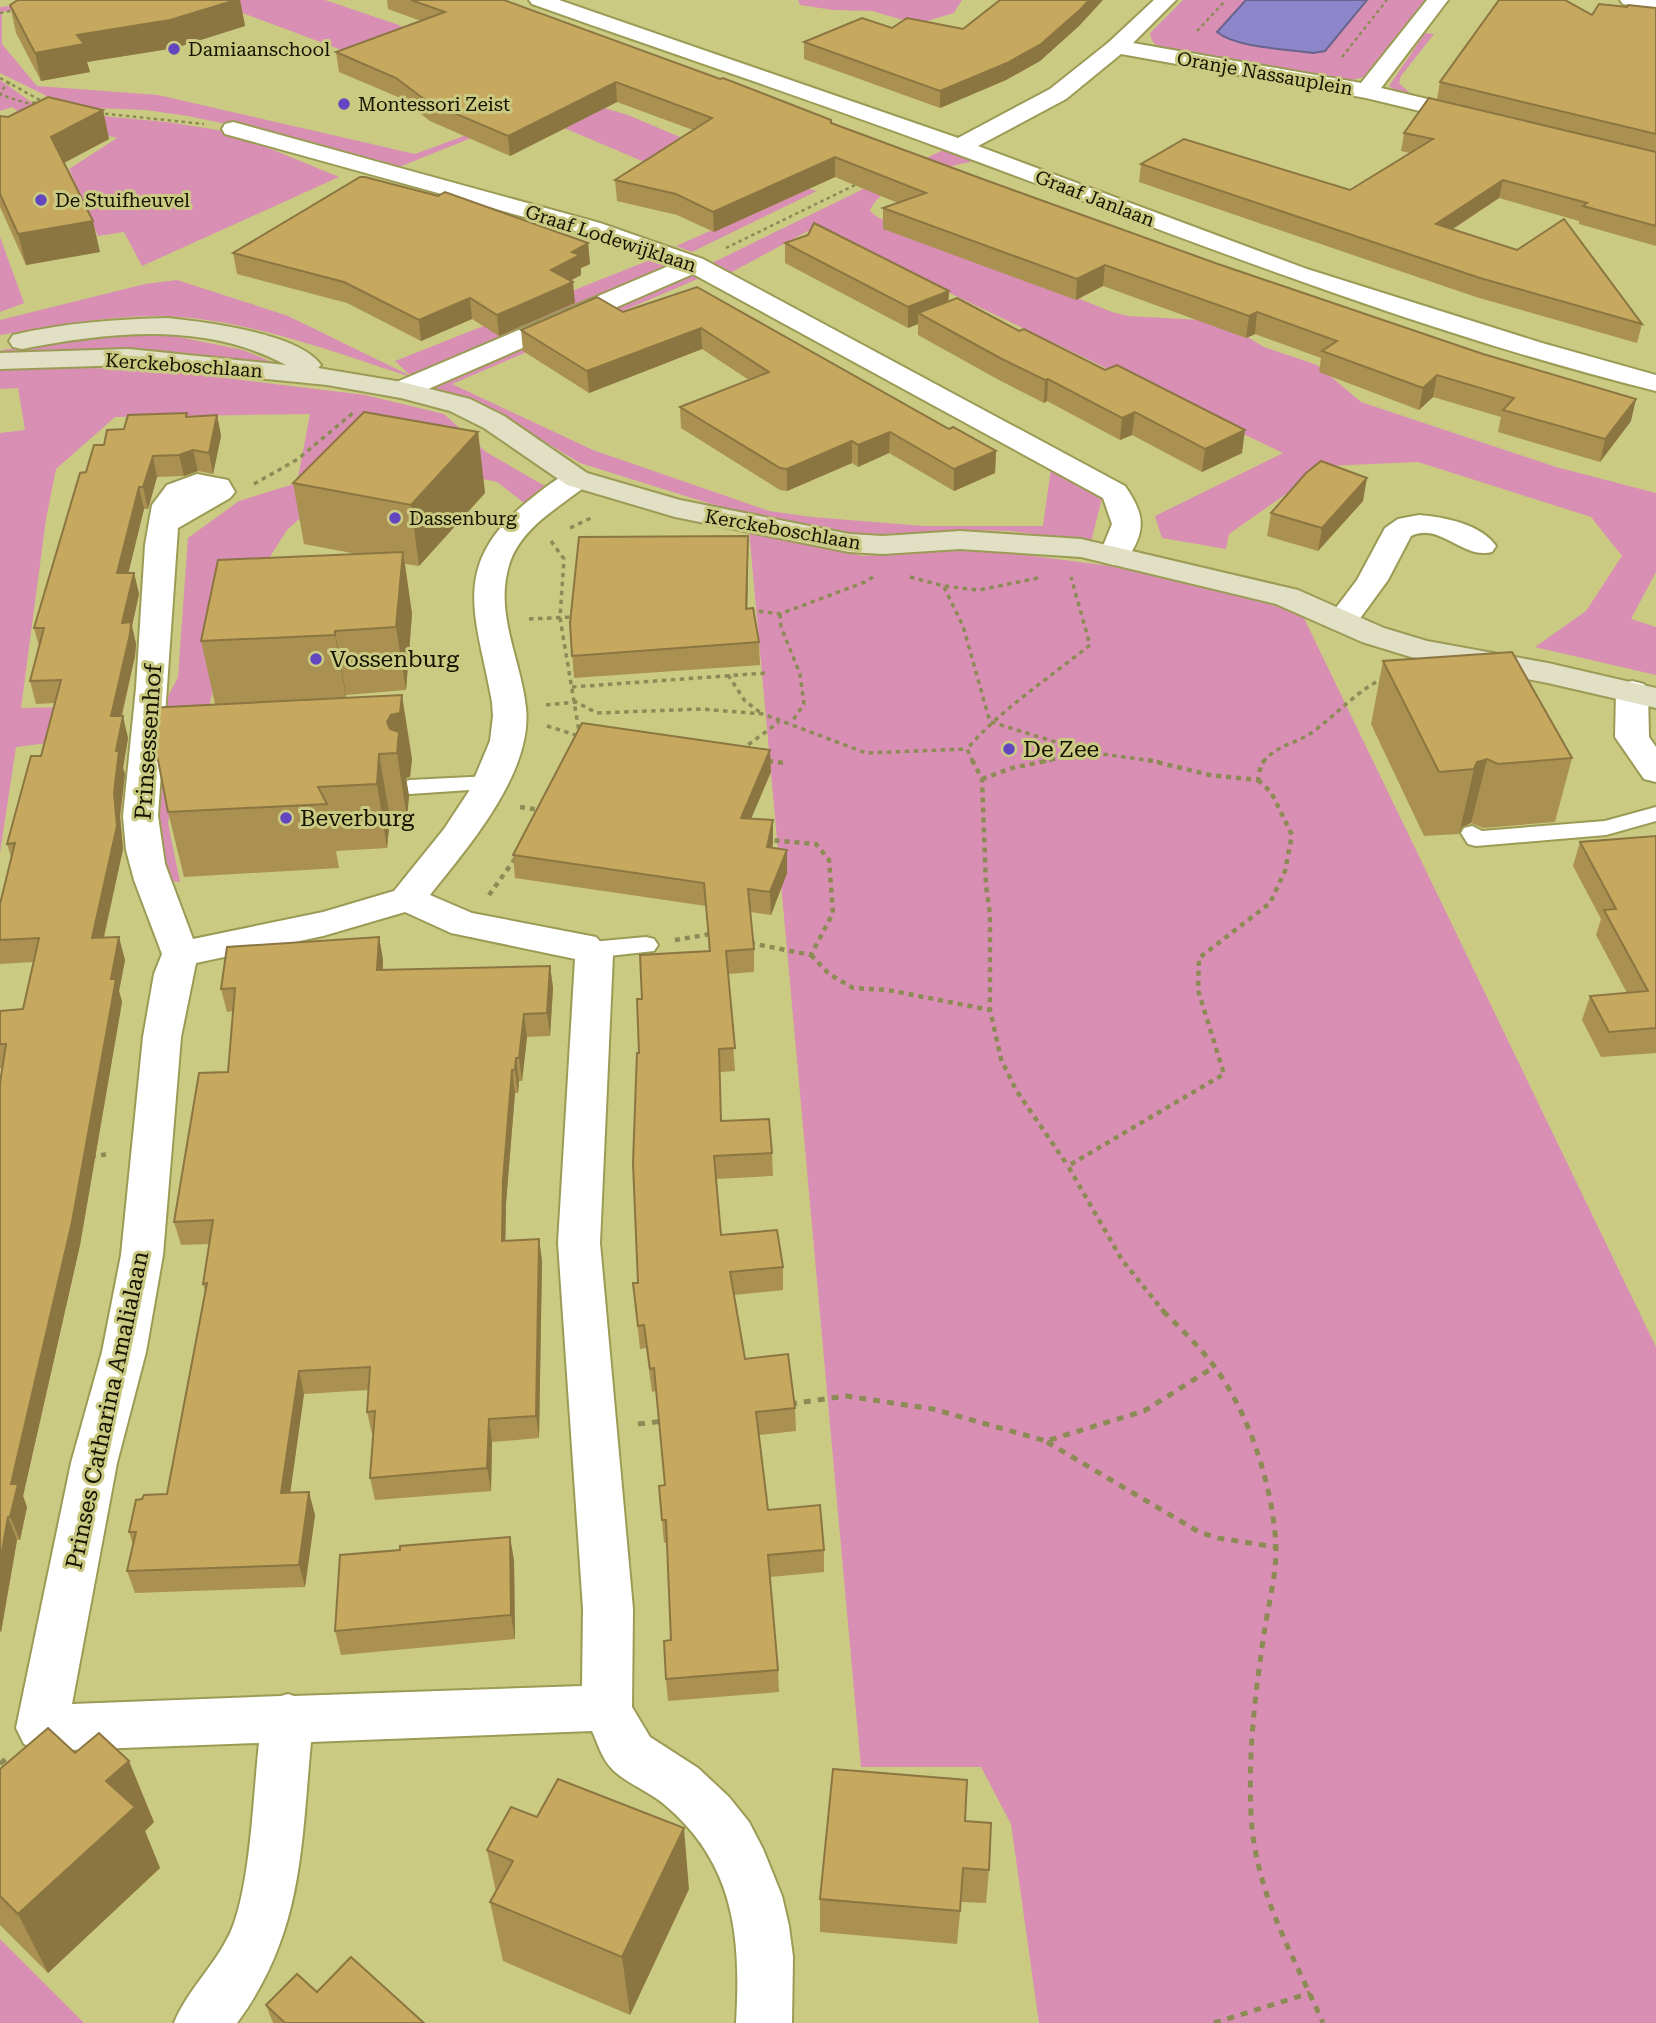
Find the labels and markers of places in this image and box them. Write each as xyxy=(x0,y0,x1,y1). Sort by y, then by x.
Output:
place label: Damiaanschool xyxy=(188,38,330,61)
marker: Damiaanschool xyxy=(166,41,182,57)
place label: Montessori Zeist xyxy=(358,93,510,116)
marker: Montessori Zeist xyxy=(336,96,352,112)
place label: De Stuifheuvel xyxy=(55,189,190,212)
marker: De Stuifheuvel xyxy=(33,192,49,208)
place label: Dassenburg xyxy=(409,507,517,530)
marker: Dassenburg xyxy=(387,510,403,526)
place label: Vossenburg xyxy=(330,646,459,673)
marker: Vossenburg xyxy=(308,651,324,667)
place label: De Zee xyxy=(1023,736,1099,763)
marker: De Zee xyxy=(1001,741,1017,757)
place label: Beverburg xyxy=(300,805,414,832)
marker: Beverburg xyxy=(278,810,294,826)

